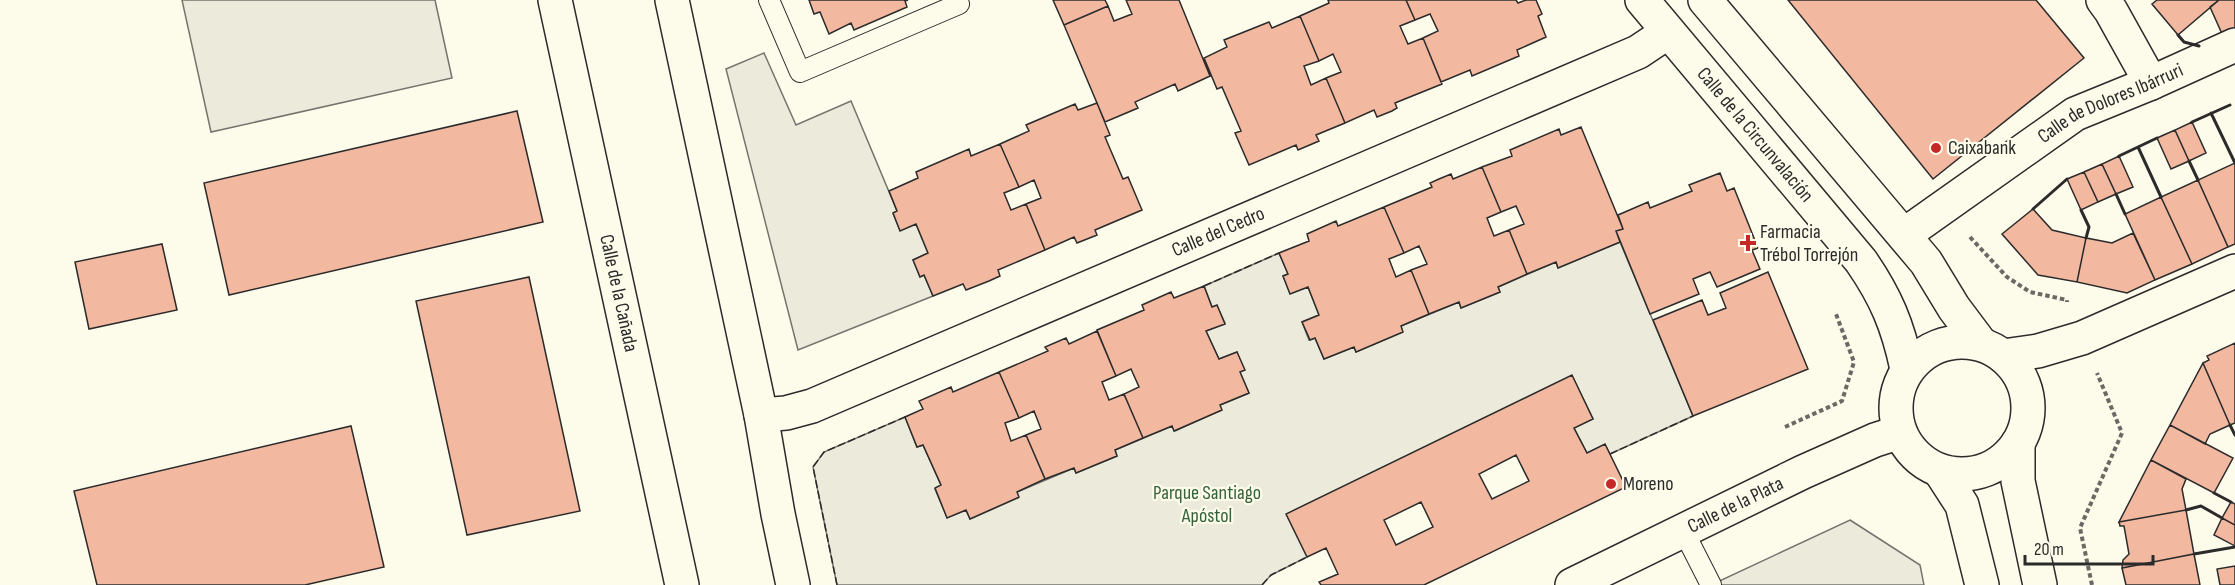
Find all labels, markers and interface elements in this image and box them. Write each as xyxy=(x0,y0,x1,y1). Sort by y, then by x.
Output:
street label: Calle de Dolores Ibárruri xyxy=(2033,58,2187,149)
street label: Calle de la Circunvalación xyxy=(1692,62,1819,207)
place label: Caixabank xyxy=(1948,136,2016,160)
marker: Caixabank xyxy=(1929,141,1943,155)
street label: Calle del Cedro xyxy=(1168,201,1268,262)
place label: Farmacia Trébol Torrejón xyxy=(1760,220,1858,267)
street label: Calle de la Cañada xyxy=(594,232,643,354)
marker: Farmacia Trébol Torrejón xyxy=(1741,236,1755,250)
street label: Calle de la Plata xyxy=(1684,471,1787,539)
place label: Moreno xyxy=(1623,472,1674,496)
marker: Moreno xyxy=(1604,477,1618,491)
park label: Parque Santiago Apóstol xyxy=(1153,481,1261,528)
scale bar xyxy=(2025,528,2152,566)
text: 20 m xyxy=(2034,539,2064,560)

